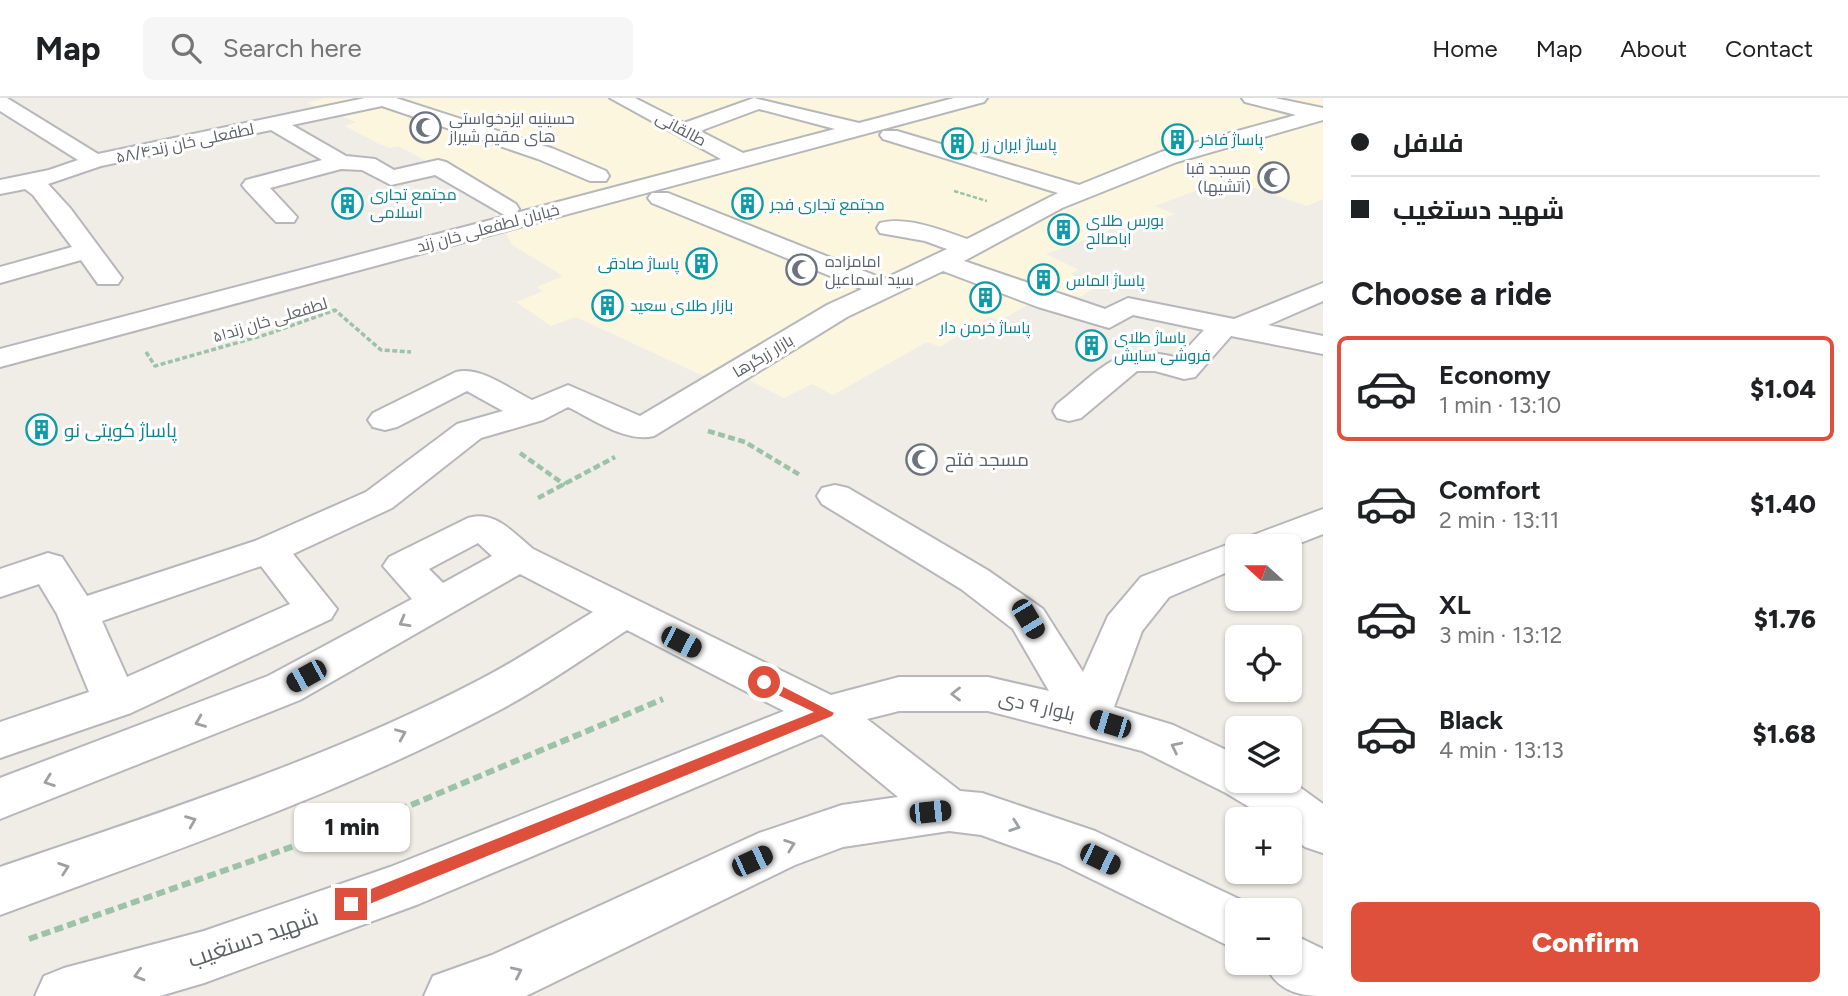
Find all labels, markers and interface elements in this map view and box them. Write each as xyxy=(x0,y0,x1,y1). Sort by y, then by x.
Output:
search box xyxy=(143,17,633,80)
text: Map xyxy=(35,29,101,68)
icon: search xyxy=(167,29,205,67)
text: Search here xyxy=(223,32,362,64)
text: Home xyxy=(1432,34,1498,63)
text: Map xyxy=(1536,34,1582,63)
text: About xyxy=(1620,34,1687,63)
text: Contact xyxy=(1725,34,1813,63)
street label: طالقانی xyxy=(652,108,709,151)
place label: حسینیه ایزدخواستی های مقیم شیراز xyxy=(448,109,575,148)
mosque icon: حسینیه ایزدخواستی های مقیم شیراز xyxy=(409,110,443,144)
street label: لطفعلی خان زند۵۸/۴ xyxy=(114,119,256,168)
building icon: پاساژ فاخر xyxy=(1160,122,1194,156)
building icon: پاساژ ایران زر xyxy=(941,127,975,161)
text: فلافل xyxy=(1393,127,1464,159)
place label: پاساژ فاخر xyxy=(1199,130,1264,151)
place label: پاساژ ایران زر xyxy=(980,135,1058,156)
place label: مسجد قبا (آتشیها) xyxy=(1186,159,1251,197)
mosque icon: مسجد قبا (آتشیها) xyxy=(1257,160,1291,194)
place label: مجتمع تجاری اسلامی xyxy=(370,185,457,223)
building icon: مجتمع تجاری اسلامی xyxy=(330,186,364,220)
building icon: مجتمع تجاری فجر xyxy=(730,187,764,221)
text: شهید دستغیب xyxy=(1393,194,1564,226)
place label: مجتمع تجاری فجر xyxy=(769,195,885,216)
street label: خیابان لطفعلی خان زند xyxy=(415,200,562,257)
place label: بورس طلای اباصالح xyxy=(1086,211,1164,250)
building icon: بورس طلای اباصالح xyxy=(1046,212,1080,246)
building icon: پاساژ صادقی xyxy=(685,246,719,280)
place label: امامزاده سید اسماعیل xyxy=(825,252,914,290)
mosque icon: امامزاده سید اسماعیل xyxy=(785,253,819,287)
place label: پاساژ صادقی xyxy=(598,254,680,275)
building icon: پاساژ الماس xyxy=(1026,263,1060,297)
place label: پاساژ الماس xyxy=(1066,271,1145,292)
text: Choose a ride xyxy=(1351,275,1552,313)
building icon: پاساژ خرمن دار xyxy=(968,281,1002,315)
building icon: بازار طلای سعید xyxy=(590,288,624,322)
street label: لطفعلی خان زند۵۱ xyxy=(210,294,330,347)
place label: بازار طلای سعید xyxy=(630,296,733,316)
place label: پاساژ خرمن دار xyxy=(939,318,1031,339)
place label: پاساژ طلای فروشی سایش xyxy=(1114,328,1211,366)
building icon: پاساژ طلای فروشی سایش xyxy=(1074,329,1108,363)
street label: بازار زرگرها xyxy=(729,331,797,381)
icon: car xyxy=(1355,357,1418,420)
text: Economy xyxy=(1439,359,1551,391)
text: $1.04 xyxy=(1750,373,1816,405)
text: 1 min · 13:10 xyxy=(1439,391,1561,419)
building icon: پاساژ کویتی نو xyxy=(24,413,58,447)
place label: پاساژ کویتی نو xyxy=(64,419,177,443)
mosque icon: مسجد فتح xyxy=(905,442,939,476)
place label: مسجد فتح xyxy=(945,448,1029,473)
icon: car xyxy=(1355,472,1418,535)
text: Comfort xyxy=(1439,474,1541,506)
text: $1.40 xyxy=(1750,488,1816,520)
text: 2 min · 13:11 xyxy=(1439,506,1559,534)
north arrow xyxy=(1225,534,1302,611)
map controls xyxy=(1225,534,1302,975)
icon: car xyxy=(1355,587,1418,650)
text: XL xyxy=(1439,589,1471,621)
car xyxy=(1009,596,1048,642)
text: $1.76 xyxy=(1754,603,1816,635)
one-way arrow xyxy=(398,614,411,628)
text: 3 min · 13:12 xyxy=(1439,621,1562,649)
car xyxy=(658,623,705,661)
button: locate xyxy=(1225,625,1302,702)
car xyxy=(283,657,330,695)
route start xyxy=(748,666,780,698)
one-way arrow xyxy=(950,686,961,702)
street label: بلوار ۹ دی xyxy=(997,686,1077,726)
icon: car xyxy=(1355,702,1418,765)
text: Black xyxy=(1439,704,1503,736)
car xyxy=(1087,708,1134,740)
one-way arrow xyxy=(194,714,206,728)
button: layers xyxy=(1225,716,1302,793)
text: $1.68 xyxy=(1753,718,1816,750)
one-way arrow xyxy=(394,728,407,742)
text: 4 min · 13:13 xyxy=(1439,736,1564,764)
one-way arrow xyxy=(1171,742,1183,756)
one-way arrow xyxy=(43,773,55,787)
car xyxy=(909,799,952,825)
callout: 1 min xyxy=(293,802,409,852)
button: + xyxy=(1225,807,1302,884)
text: 1 min xyxy=(325,813,379,841)
one-way arrow xyxy=(185,815,197,829)
one-way arrow xyxy=(1008,818,1020,832)
one-way arrow xyxy=(783,839,795,853)
car xyxy=(1077,840,1124,878)
car xyxy=(729,843,776,879)
one-way arrow xyxy=(57,863,69,877)
route end xyxy=(335,888,367,920)
button: − xyxy=(1225,898,1302,975)
button: Confirm xyxy=(1351,902,1820,982)
street label: شهید دستغیب xyxy=(184,903,322,973)
one-way arrow xyxy=(510,966,522,980)
one-way arrow xyxy=(133,967,145,981)

